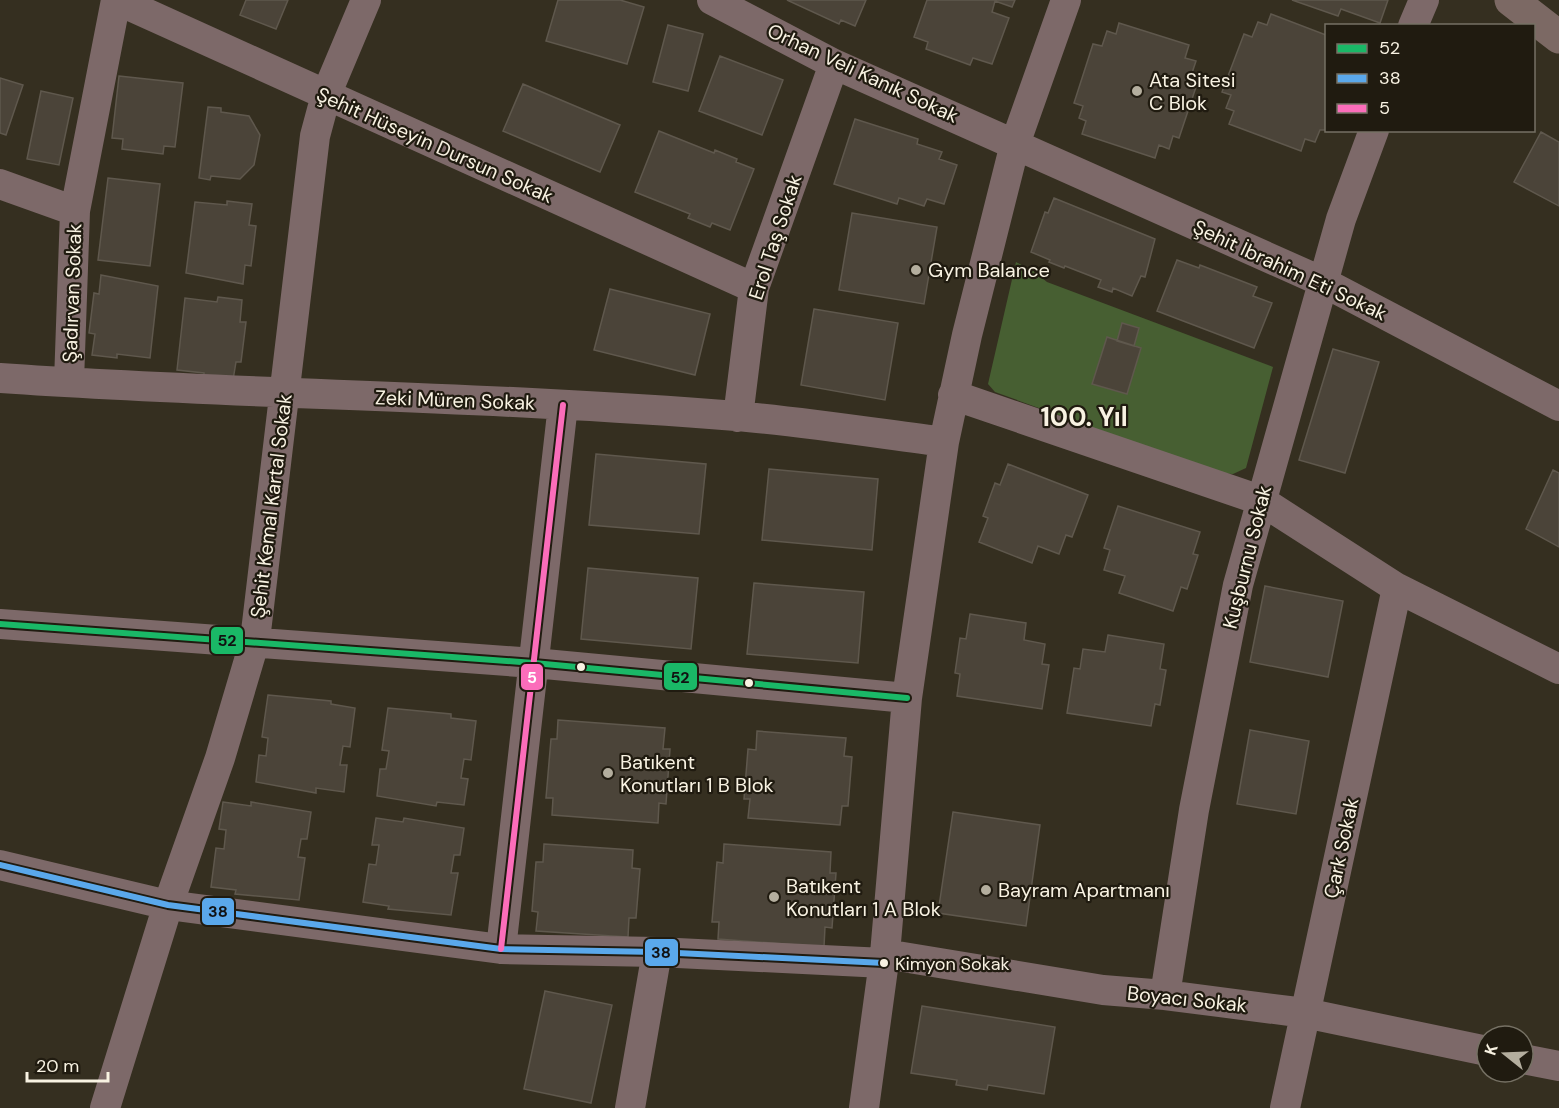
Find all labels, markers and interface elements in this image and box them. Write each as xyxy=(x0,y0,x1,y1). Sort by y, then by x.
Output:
street label: Orhan Veli Kanık Sokak xyxy=(763,17,963,129)
legend xyxy=(1325,24,1535,132)
text: 52 xyxy=(1379,36,1400,60)
text: 38 xyxy=(1379,66,1401,90)
place label: Ata Sitesi C Blok xyxy=(1149,67,1236,116)
street label: Şehit Hüseyin Dursun Sokak xyxy=(313,81,557,209)
marker: Ata Sitesi C Blok xyxy=(1130,84,1144,98)
text: 5 xyxy=(1379,96,1390,120)
street label: Erol Taş Sokak xyxy=(742,171,808,303)
street label: Şehit İbrahim Eti Sokak xyxy=(1189,214,1391,326)
street label: Şadırvan Sokak xyxy=(57,223,87,363)
place label: Gym Balance xyxy=(928,257,1050,283)
marker: Gym Balance xyxy=(909,263,923,277)
street label: Zeki Müren Sokak xyxy=(374,384,536,416)
street label: Şehit Kemal Kartal Sokak xyxy=(244,392,298,620)
district label: 100. Yıl xyxy=(1040,400,1128,434)
street label: Kuşburnu Sokak xyxy=(1217,483,1277,631)
line badge: 52 xyxy=(210,626,244,655)
text: 52 xyxy=(217,630,237,651)
unlabelled marker xyxy=(575,661,587,673)
line badge: 52 xyxy=(663,662,698,691)
line badge: 5 xyxy=(520,663,544,691)
text: 5 xyxy=(527,667,537,688)
text: 52 xyxy=(670,667,690,688)
unlabelled marker xyxy=(743,677,755,689)
place label: Batıkent Konutları 1 B Blok xyxy=(620,749,774,798)
marker: Batıkent Konutları 1 B Blok xyxy=(601,766,615,780)
street label: Çark Sokak xyxy=(1318,795,1364,901)
place label: Batıkent Konutları 1 A Blok xyxy=(786,873,941,922)
place label: Bayram Apartmanı xyxy=(998,877,1170,903)
marker: Bayram Apartmanı xyxy=(979,883,993,897)
marker: Batıkent Konutları 1 A Blok xyxy=(767,890,781,904)
line badge: 38 xyxy=(201,897,235,926)
text: 38 xyxy=(208,901,228,922)
line badge: 38 xyxy=(644,938,679,967)
text: 38 xyxy=(651,942,671,963)
place label: Kimyon Sokak xyxy=(895,952,1010,976)
marker: Kimyon Sokak xyxy=(878,957,890,969)
street label: Boyacı Sokak xyxy=(1126,980,1248,1018)
north arrow xyxy=(1475,1024,1535,1084)
text: K xyxy=(1480,1041,1503,1058)
scale bar xyxy=(27,1045,108,1083)
text: 20 m xyxy=(36,1054,79,1078)

